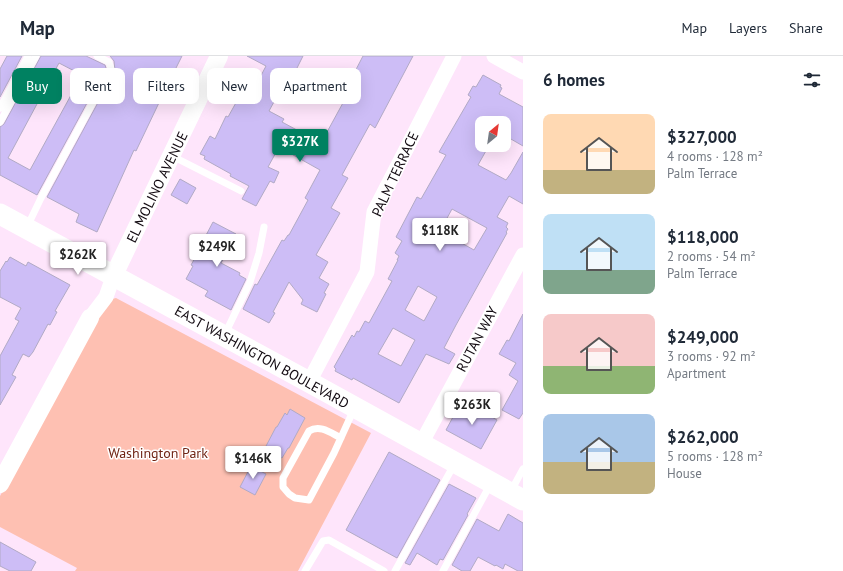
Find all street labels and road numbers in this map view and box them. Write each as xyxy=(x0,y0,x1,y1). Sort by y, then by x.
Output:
street label: EL MOLINO AVENUE xyxy=(122,129,192,245)
street label: PALM TERRACE xyxy=(367,129,423,219)
street label: EAST WASHINGTON BOULEVARD xyxy=(172,301,352,413)
street label: RUTAN WAY xyxy=(452,303,502,375)

